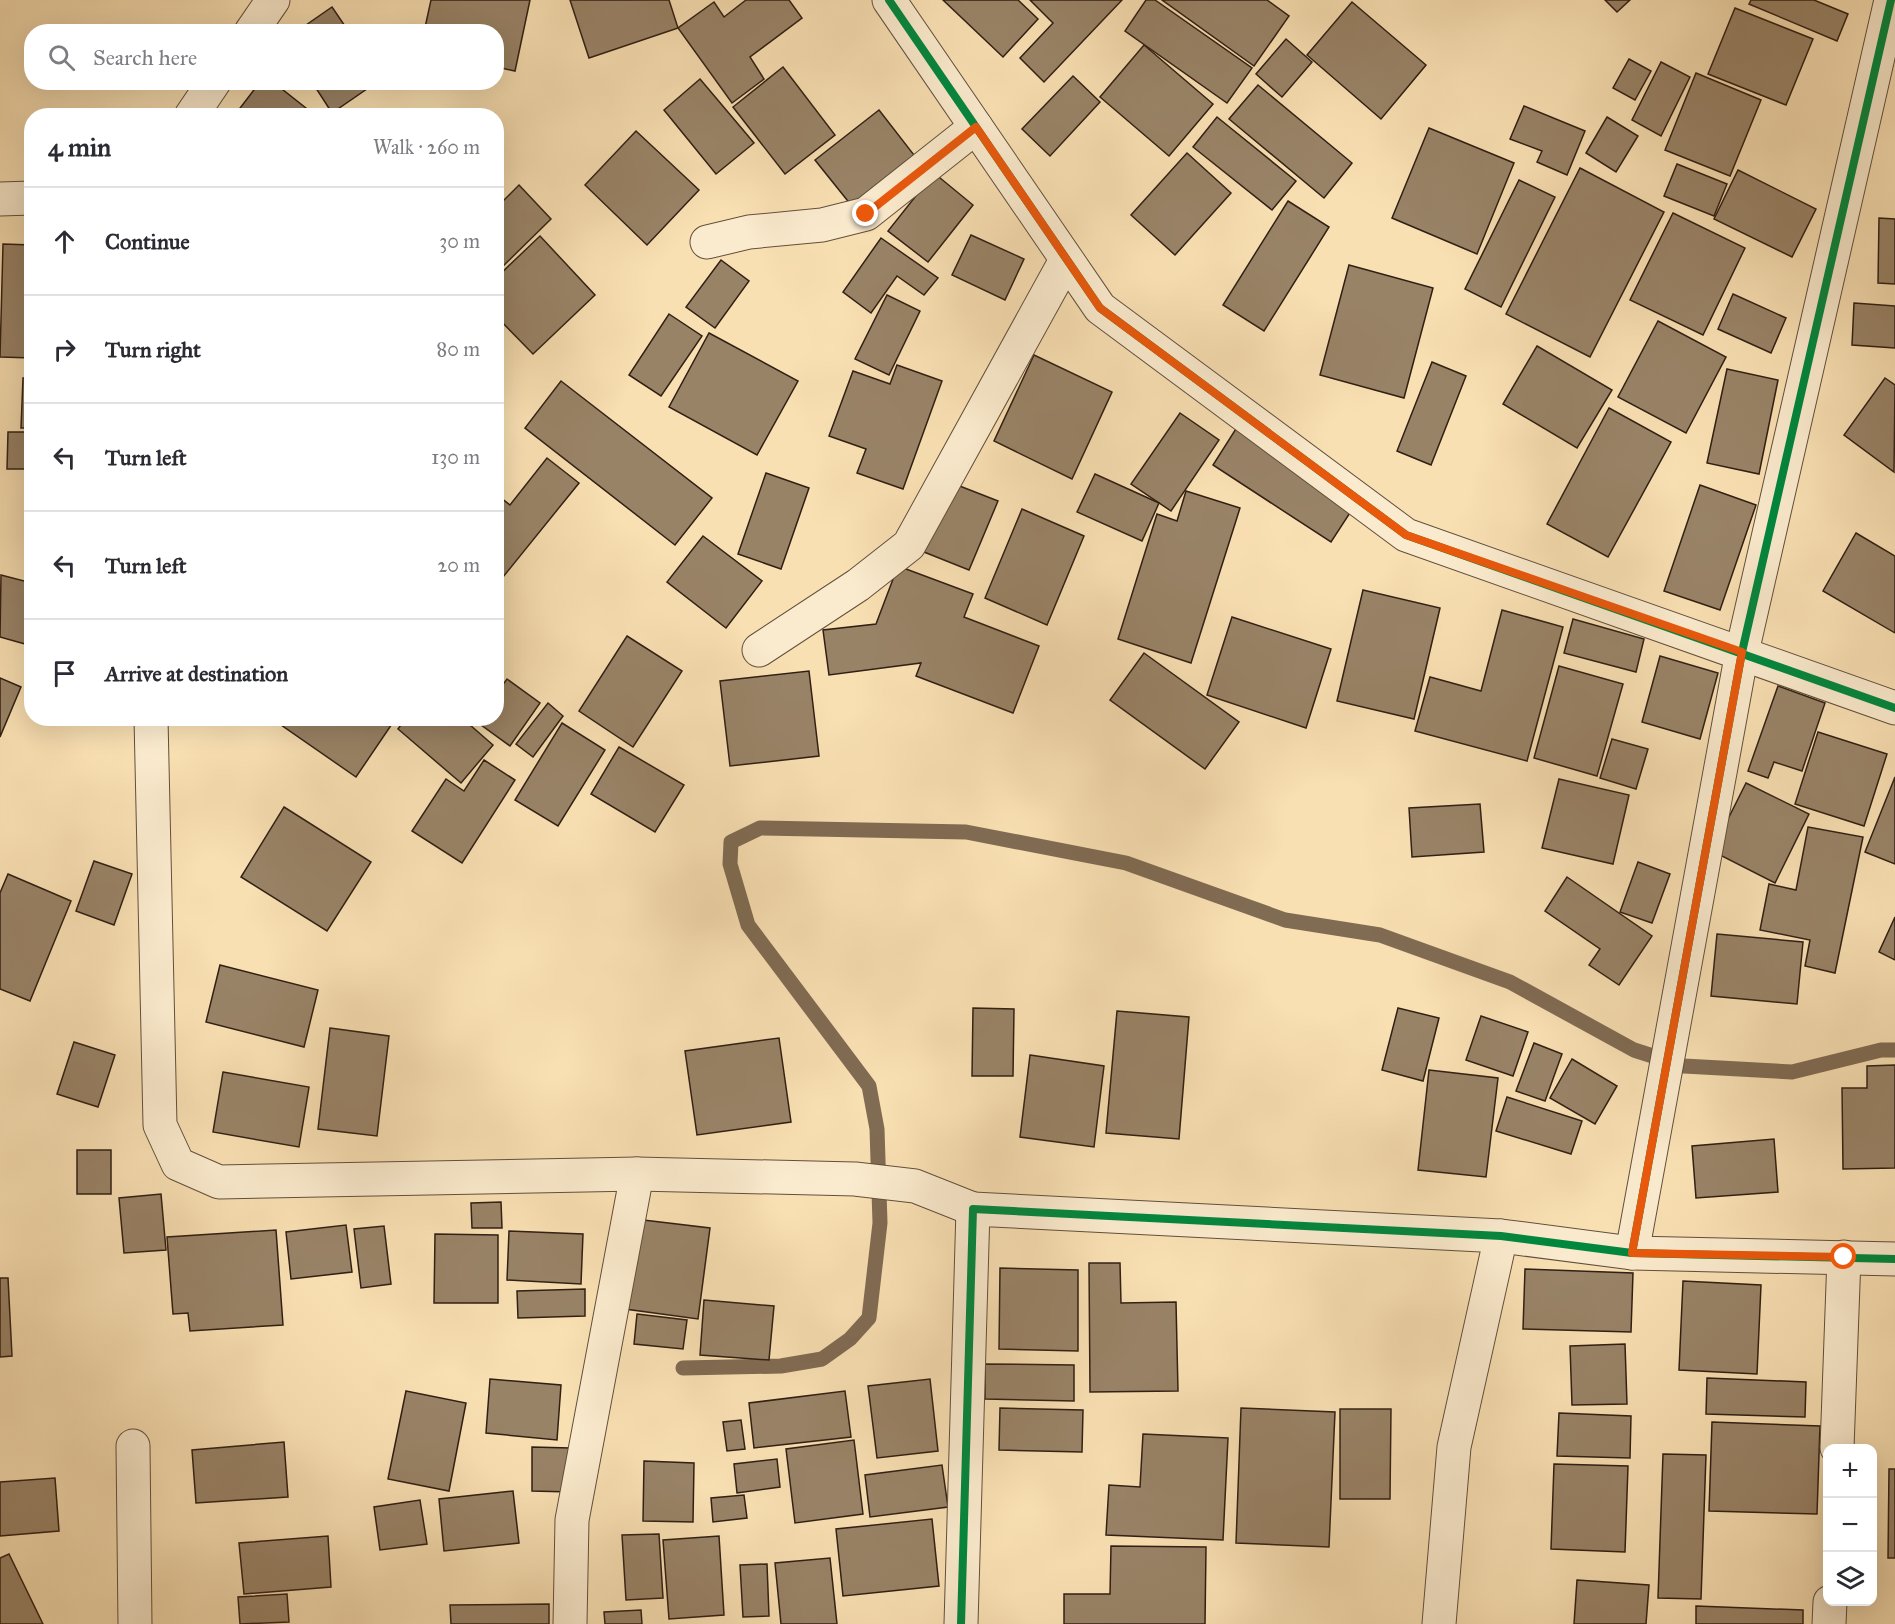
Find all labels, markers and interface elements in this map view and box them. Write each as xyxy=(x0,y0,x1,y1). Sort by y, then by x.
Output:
search box xyxy=(24,24,504,90)
icon: search xyxy=(45,41,78,74)
text: Search here xyxy=(93,44,197,71)
text: 4 min xyxy=(48,131,111,163)
text: Walk · 260 m xyxy=(373,135,480,159)
route end xyxy=(852,200,878,226)
icon: ahead xyxy=(48,225,81,258)
text: Continue xyxy=(105,228,190,255)
text: 30 m xyxy=(439,229,480,253)
icon: right xyxy=(48,333,81,366)
text: Turn right xyxy=(105,336,201,363)
text: 80 m xyxy=(437,337,480,361)
icon: left xyxy=(48,441,81,474)
text: Turn left xyxy=(105,444,187,471)
text: 130 m xyxy=(431,445,480,469)
icon: left xyxy=(48,549,81,582)
text: Turn left xyxy=(105,552,187,579)
text: 20 m xyxy=(437,553,480,577)
icon: arrive xyxy=(48,657,81,690)
text: Arrive at destination xyxy=(105,660,288,687)
route start xyxy=(1830,1243,1856,1269)
map controls xyxy=(1823,1444,1877,1606)
button: + xyxy=(1823,1444,1877,1498)
button: − xyxy=(1823,1498,1877,1552)
button: layers xyxy=(1823,1552,1877,1606)

